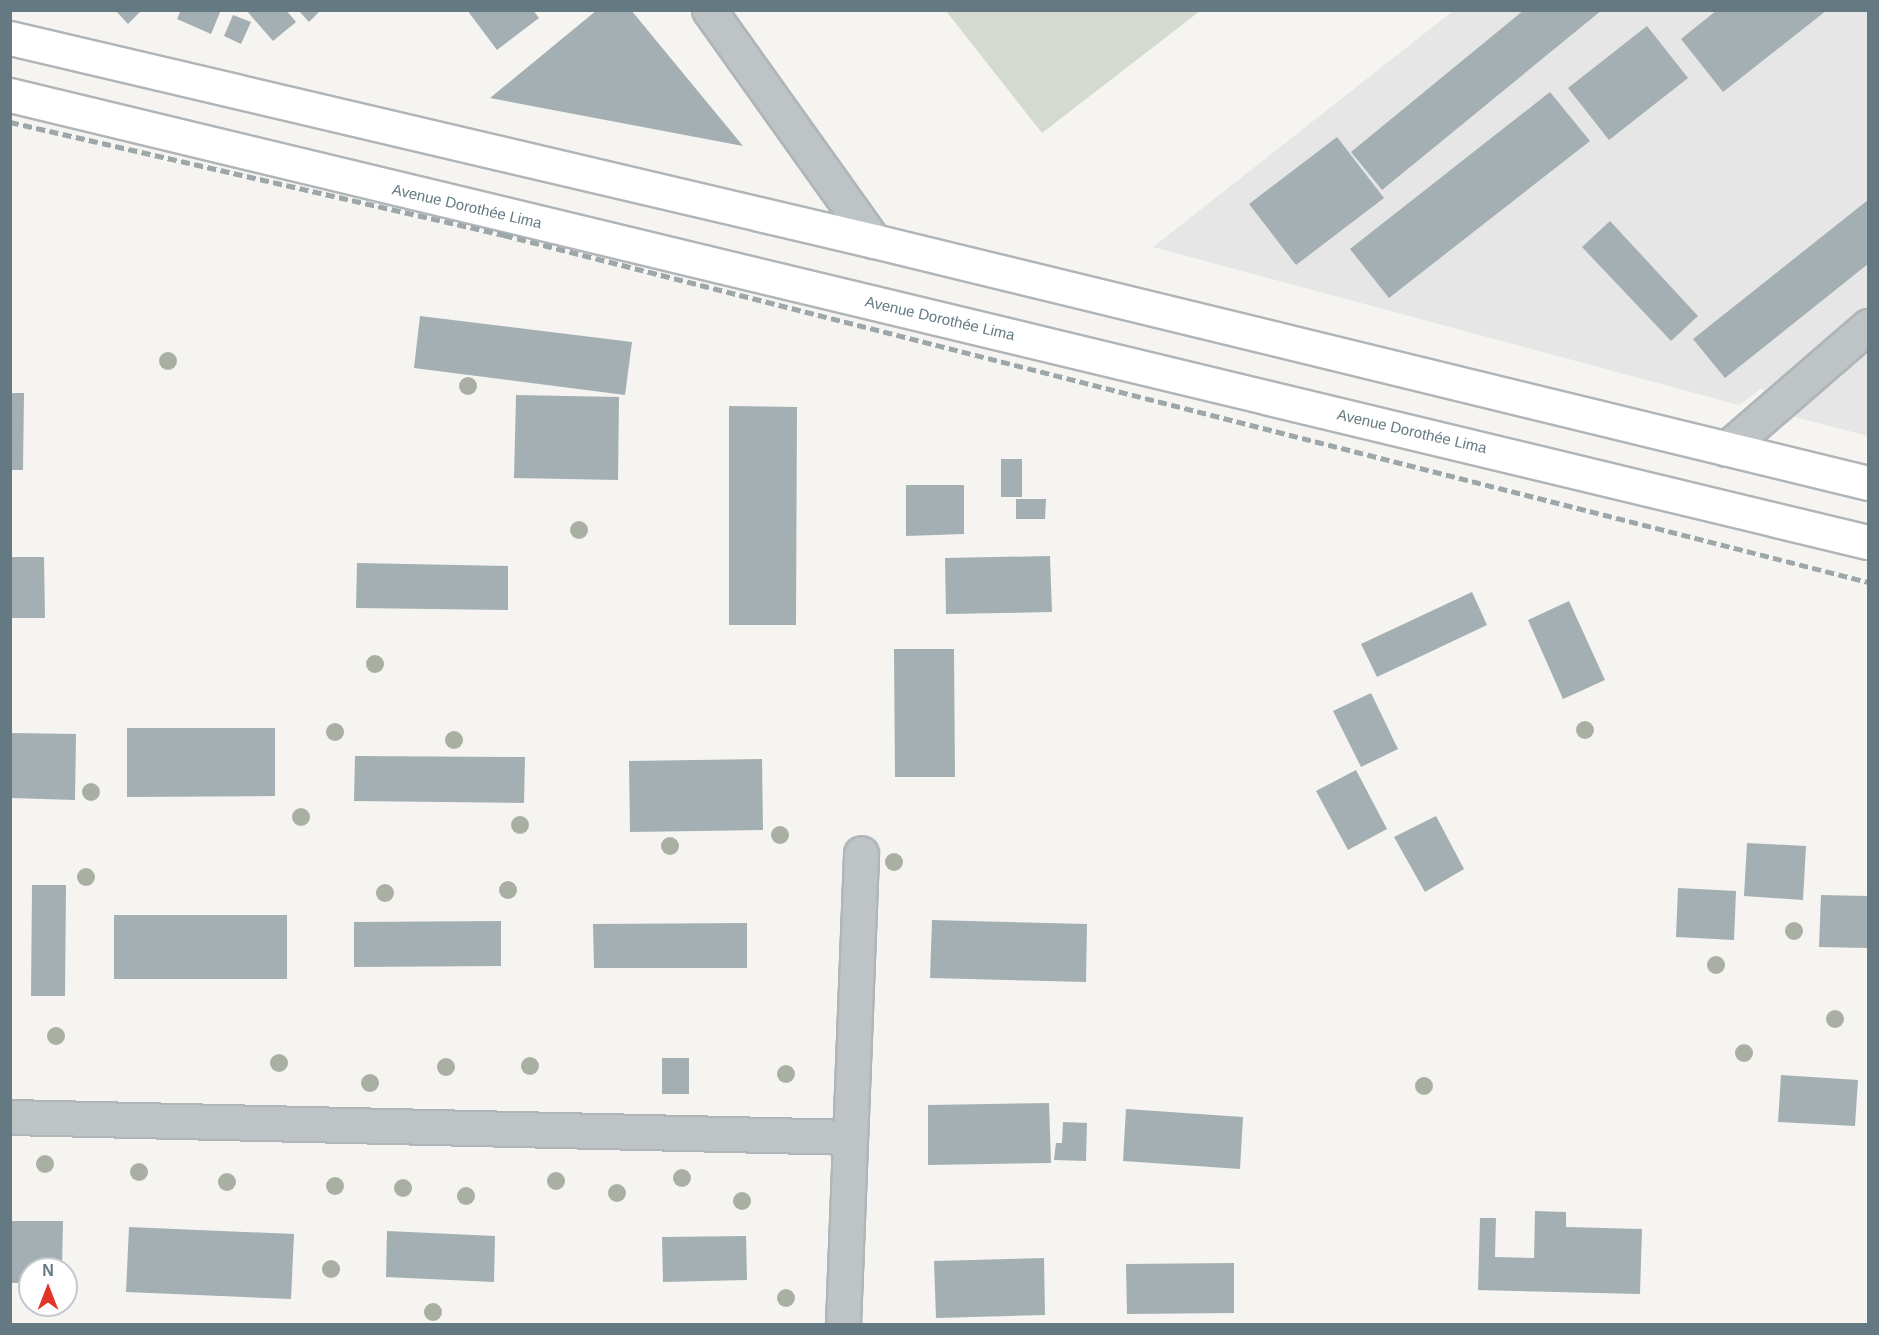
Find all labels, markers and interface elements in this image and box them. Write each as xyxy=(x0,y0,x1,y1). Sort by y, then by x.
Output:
street label: Avenue Dorothée Lima xyxy=(390,180,544,232)
street label: Avenue Dorothée Lima xyxy=(863,292,1017,344)
street label: Avenue Dorothée Lima xyxy=(1335,405,1489,457)
north arrow xyxy=(18,1257,78,1317)
text: N xyxy=(42,1262,54,1279)

